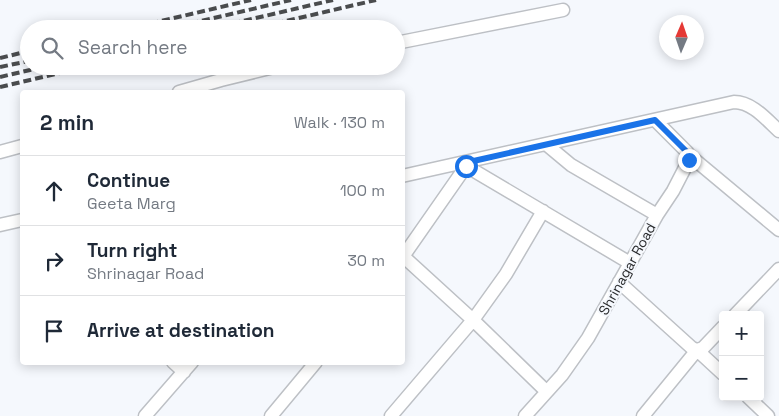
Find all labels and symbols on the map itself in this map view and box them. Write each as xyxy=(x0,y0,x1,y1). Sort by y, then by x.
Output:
north arrow xyxy=(659,15,704,60)
route end xyxy=(678,149,701,172)
route start xyxy=(455,155,478,178)
street label: Shrinagar Road xyxy=(594,220,660,318)

